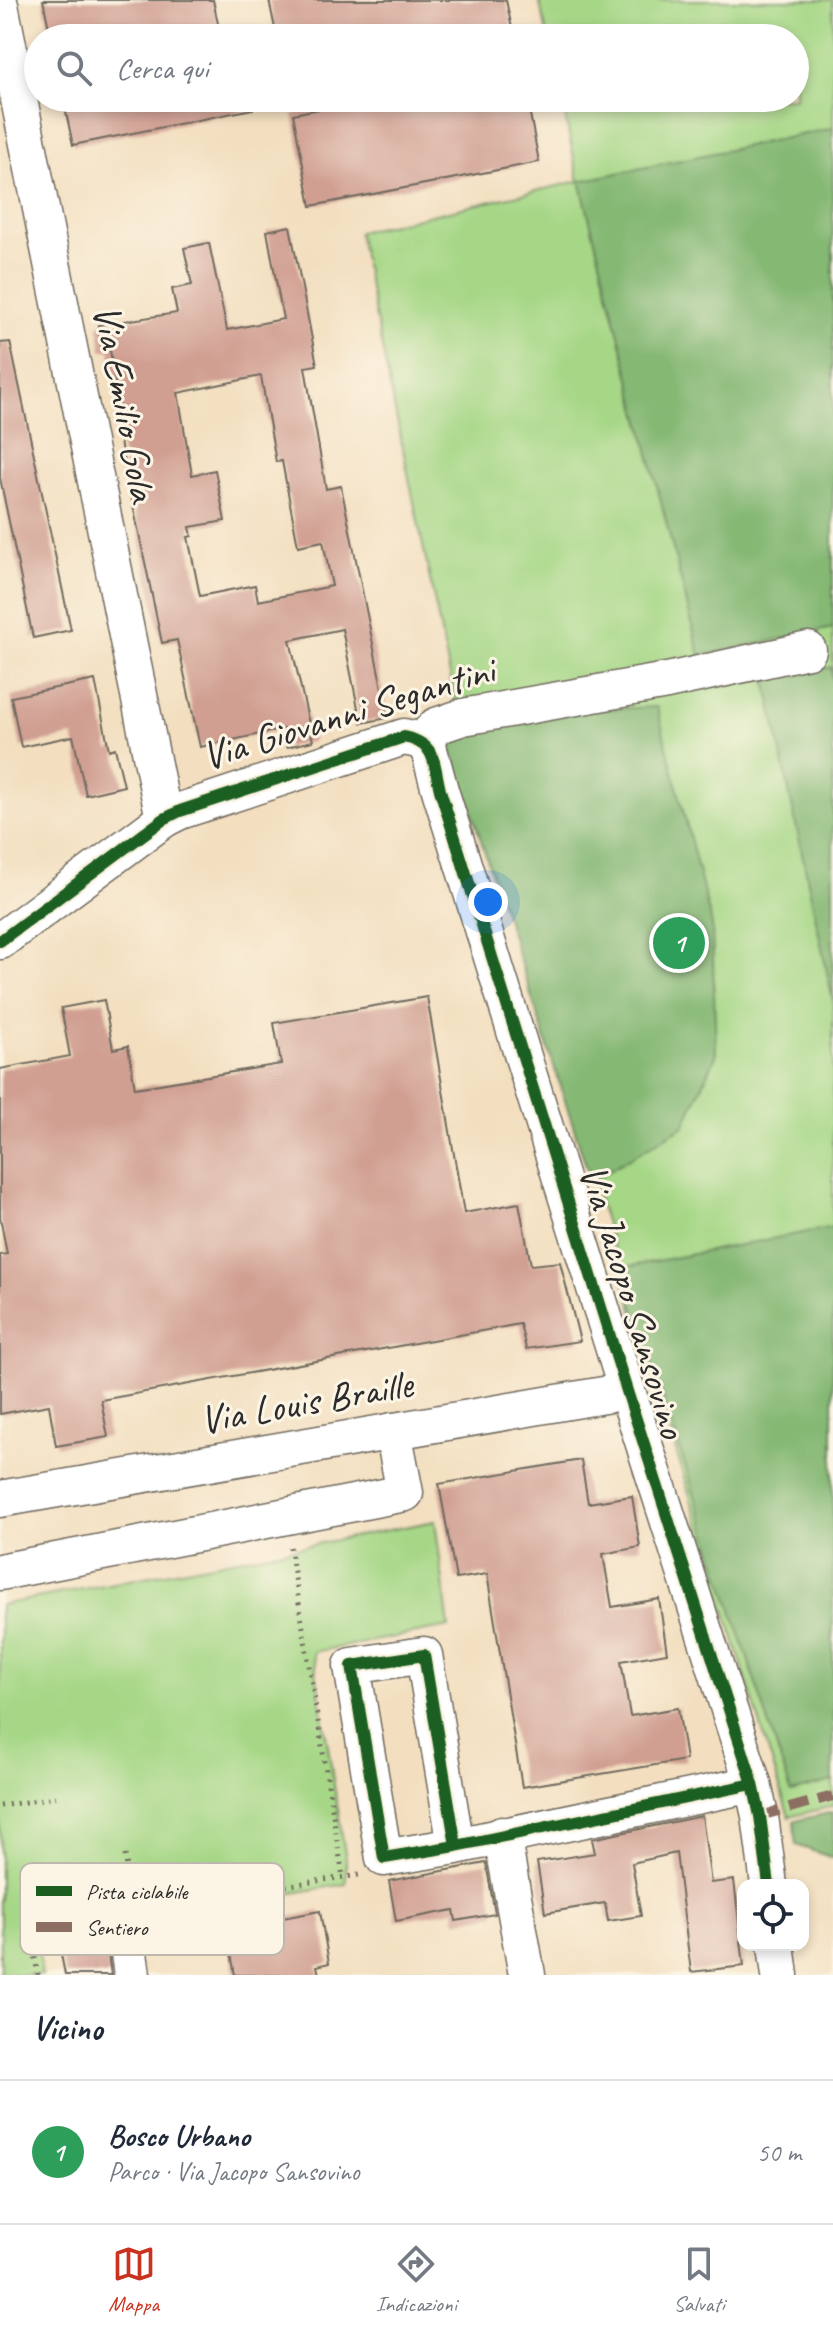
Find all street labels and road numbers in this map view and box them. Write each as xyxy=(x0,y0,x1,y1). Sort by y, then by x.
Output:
street label: Via Emilio Gola xyxy=(81,300,169,508)
street label: Via Giovanni Segantini xyxy=(196,643,505,781)
street label: Via Jacopo Sansovino xyxy=(568,1158,699,1445)
street label: Via Louis Braille xyxy=(196,1358,419,1445)

